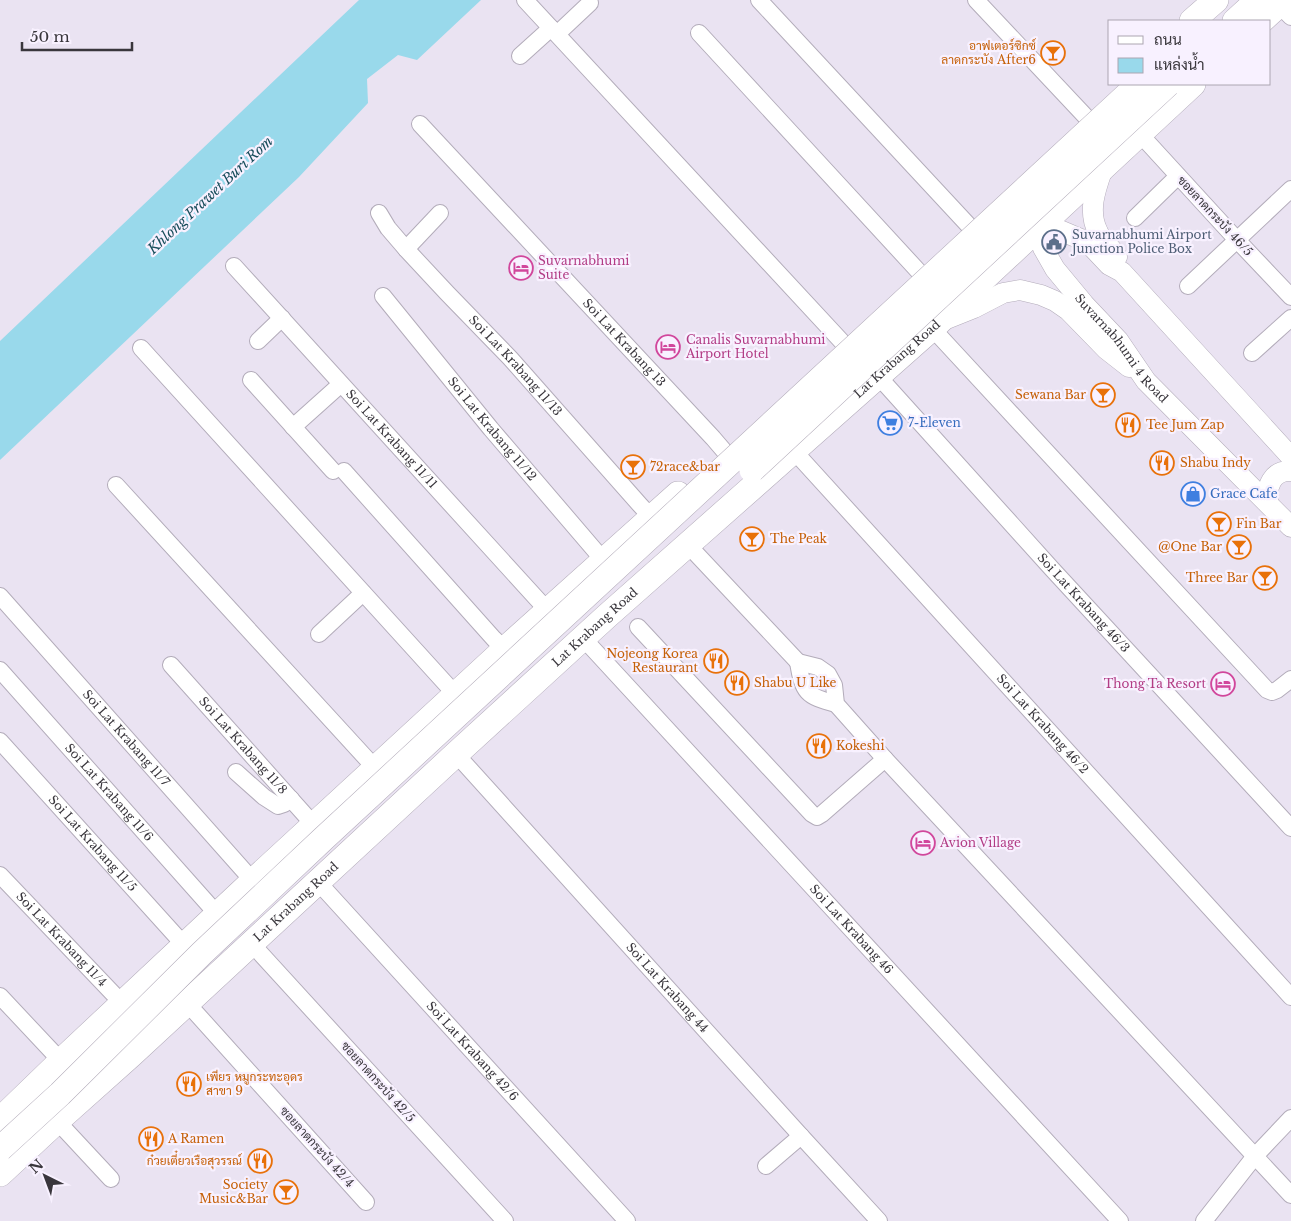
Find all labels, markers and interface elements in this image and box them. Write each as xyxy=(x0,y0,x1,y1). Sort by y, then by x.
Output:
scale bar xyxy=(22,20,132,52)
legend xyxy=(1108,20,1271,85)
text: 50 m xyxy=(30,27,70,46)
text: ถนน xyxy=(1154,30,1182,49)
place label: อาฟเตอร์ซิกซ์ ลาดกระบัง After6 xyxy=(941,38,1036,67)
bar icon: อาฟเตอร์ซิกซ์ ลาดกระบัง After6 xyxy=(1040,40,1066,66)
text: แหล่งน้ำ xyxy=(1154,52,1205,74)
water label: Khlong Prawet Buri Rom xyxy=(143,132,276,258)
street label: ซอยลาดกระบัง 46/5 xyxy=(1174,173,1256,259)
place label: Suvarnabhumi Airport Junction Police Box xyxy=(1070,227,1212,256)
public building icon: Suvarnabhumi Airport Junction Police Box xyxy=(1041,229,1067,255)
place label: Suvarnabhumi Suite xyxy=(538,253,629,282)
hotel icon: Suvarnabhumi Suite xyxy=(508,255,534,281)
street label: Suvarnabhumi 4 Road xyxy=(1072,291,1171,406)
street label: Soi Lat Krabang 13 xyxy=(580,295,669,389)
street label: Soi Lat Krabang 11/13 xyxy=(466,312,565,418)
street label: Lat Krabang Road xyxy=(850,317,943,401)
place label: Canalis Suvarnabhumi Airport Hotel xyxy=(685,332,825,361)
hotel icon: Canalis Suvarnabhumi Airport Hotel xyxy=(655,334,681,360)
street label: Soi Lat Krabang 11/12 xyxy=(445,374,540,484)
bar icon: Sewana Bar xyxy=(1090,382,1116,408)
street label: Soi Lat Krabang 11/11 xyxy=(343,386,441,491)
place label: Sewana Bar xyxy=(1015,387,1086,402)
supermarket icon: 7-Eleven xyxy=(877,410,903,436)
restaurant icon: Tee Jum Zap xyxy=(1115,412,1141,438)
place label: 7-Eleven xyxy=(908,415,961,430)
place label: Tee Jum Zap xyxy=(1146,417,1224,432)
restaurant icon: Shabu Indy xyxy=(1149,450,1175,476)
bar icon: 72race&bar xyxy=(620,454,646,480)
place label: Shabu Indy xyxy=(1180,455,1251,470)
place label: 72race&bar xyxy=(650,459,720,474)
shop icon: Grace Cafe xyxy=(1180,481,1206,507)
place label: Grace Cafe xyxy=(1210,486,1278,501)
bar icon: Fin Bar xyxy=(1206,511,1232,537)
place label: Fin Bar xyxy=(1236,516,1282,531)
bar icon: The Peak xyxy=(739,526,765,552)
place label: The Peak xyxy=(770,531,828,546)
bar icon: @One Bar xyxy=(1226,534,1252,560)
place label: @One Bar xyxy=(1158,539,1222,554)
street label: Soi Lat Krabang 46/3 xyxy=(1034,550,1133,655)
bar icon: Three Bar xyxy=(1252,565,1278,591)
place label: Three Bar xyxy=(1186,570,1248,585)
street label: Lat Krabang Road xyxy=(549,584,641,670)
place label: Nojeong Korea Restaurant xyxy=(607,646,698,675)
restaurant icon: Nojeong Korea Restaurant xyxy=(703,648,729,674)
restaurant icon: Shabu U Like xyxy=(724,670,750,696)
street label: Soi Lat Krabang 46/2 xyxy=(994,671,1092,776)
hotel icon: Thong Ta Resort xyxy=(1210,671,1236,697)
place label: Shabu U Like xyxy=(754,675,837,690)
place label: Thong Ta Resort xyxy=(1104,676,1206,691)
street label: Soi Lat Krabang 11/7 xyxy=(80,686,174,790)
street label: Soi Lat Krabang 11/8 xyxy=(196,694,291,797)
restaurant icon: Kokeshi xyxy=(806,733,832,759)
place label: Kokeshi xyxy=(836,738,884,753)
street label: Soi Lat Krabang 11/6 xyxy=(62,740,157,844)
street label: Soi Lat Krabang 11/5 xyxy=(46,792,140,894)
hotel icon: Avion Village xyxy=(910,830,936,856)
place label: Avion Village xyxy=(939,835,1021,850)
street label: Lat Krabang Road xyxy=(250,859,341,945)
street label: Soi Lat Krabang 46 xyxy=(807,881,897,977)
street label: Soi Lat Krabang 11/4 xyxy=(13,889,110,989)
street label: Soi Lat Krabang 44 xyxy=(623,939,712,1035)
street label: Soi Lat Krabang 42/6 xyxy=(424,998,522,1104)
street label: ซอยลาดกระบัง 42/5 xyxy=(338,1038,419,1125)
place label: เพียร หมูกระทะอุดร สาขา 9 xyxy=(206,1069,303,1098)
restaurant icon: เพียร หมูกระทะอุดร สาขา 9 xyxy=(176,1071,202,1097)
street label: ซอยลาดกระบัง 42/4 xyxy=(277,1103,358,1190)
restaurant icon: A Ramen xyxy=(138,1126,164,1152)
place label: A Ramen xyxy=(167,1131,224,1146)
restaurant icon: ก๋วยเตี๋ยวเรือสุวรรณ์ xyxy=(247,1148,273,1174)
place label: ก๋วยเตี๋ยวเรือสุวรรณ์ xyxy=(147,1150,242,1170)
north arrow xyxy=(20,1151,70,1201)
text: N xyxy=(25,1155,47,1177)
place label: Society Music&Bar xyxy=(199,1177,268,1206)
bar icon: Society Music&Bar xyxy=(273,1179,299,1205)

